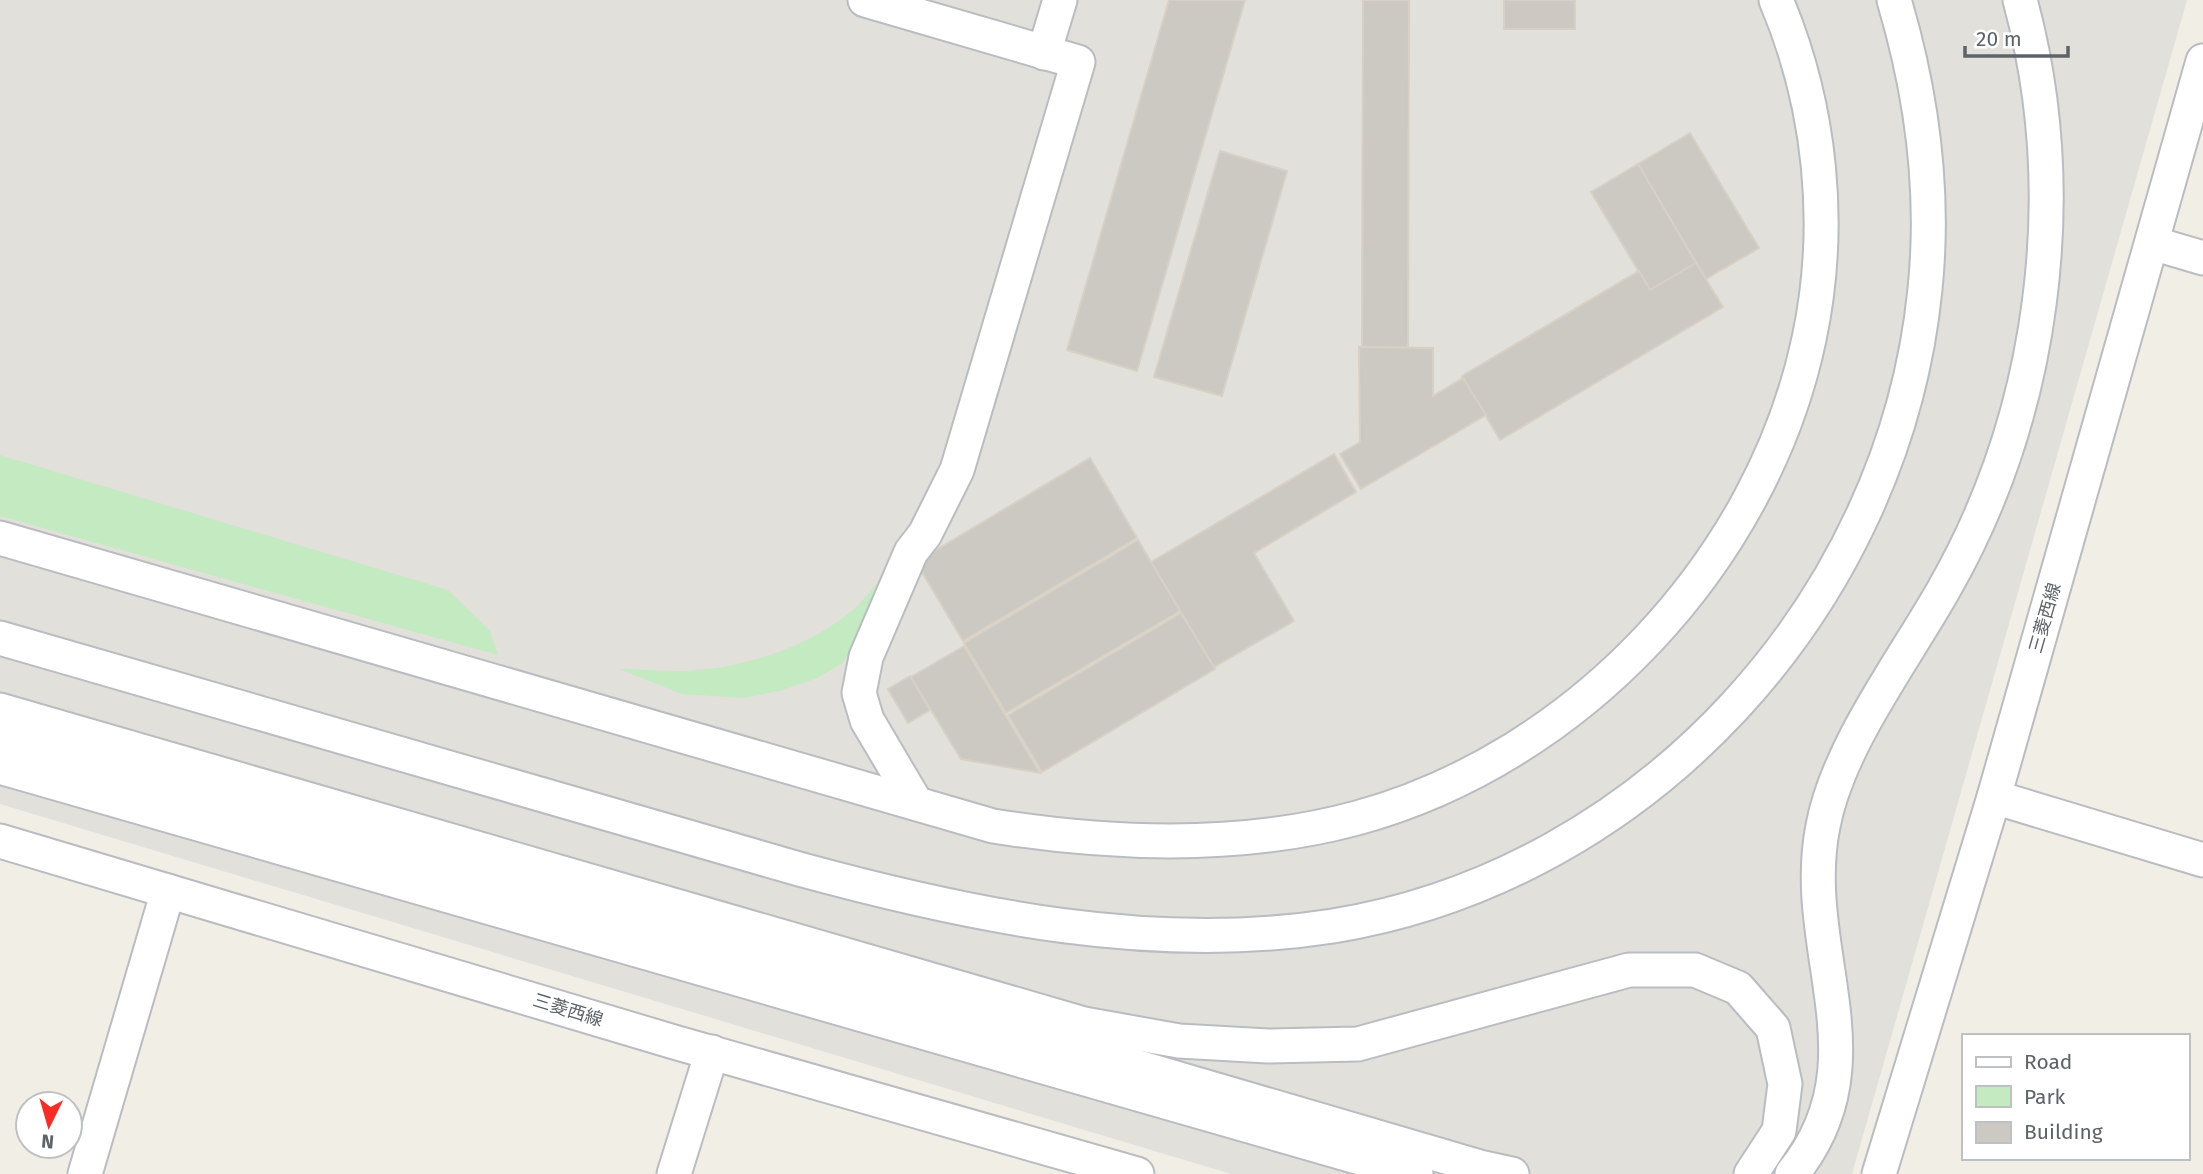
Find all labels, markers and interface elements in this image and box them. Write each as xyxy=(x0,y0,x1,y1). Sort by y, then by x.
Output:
scale bar xyxy=(1965,14,2068,58)
text: 20 m xyxy=(1976,26,2022,52)
street label: 三菱西線 xyxy=(2025,580,2065,656)
street label: 三菱西線 xyxy=(530,989,606,1031)
legend xyxy=(1962,1034,2189,1160)
text: Road xyxy=(2024,1049,2072,1075)
text: Park xyxy=(2024,1084,2066,1110)
north arrow xyxy=(14,1090,84,1160)
text: Building xyxy=(2024,1119,2103,1145)
text: N xyxy=(40,1129,55,1153)

